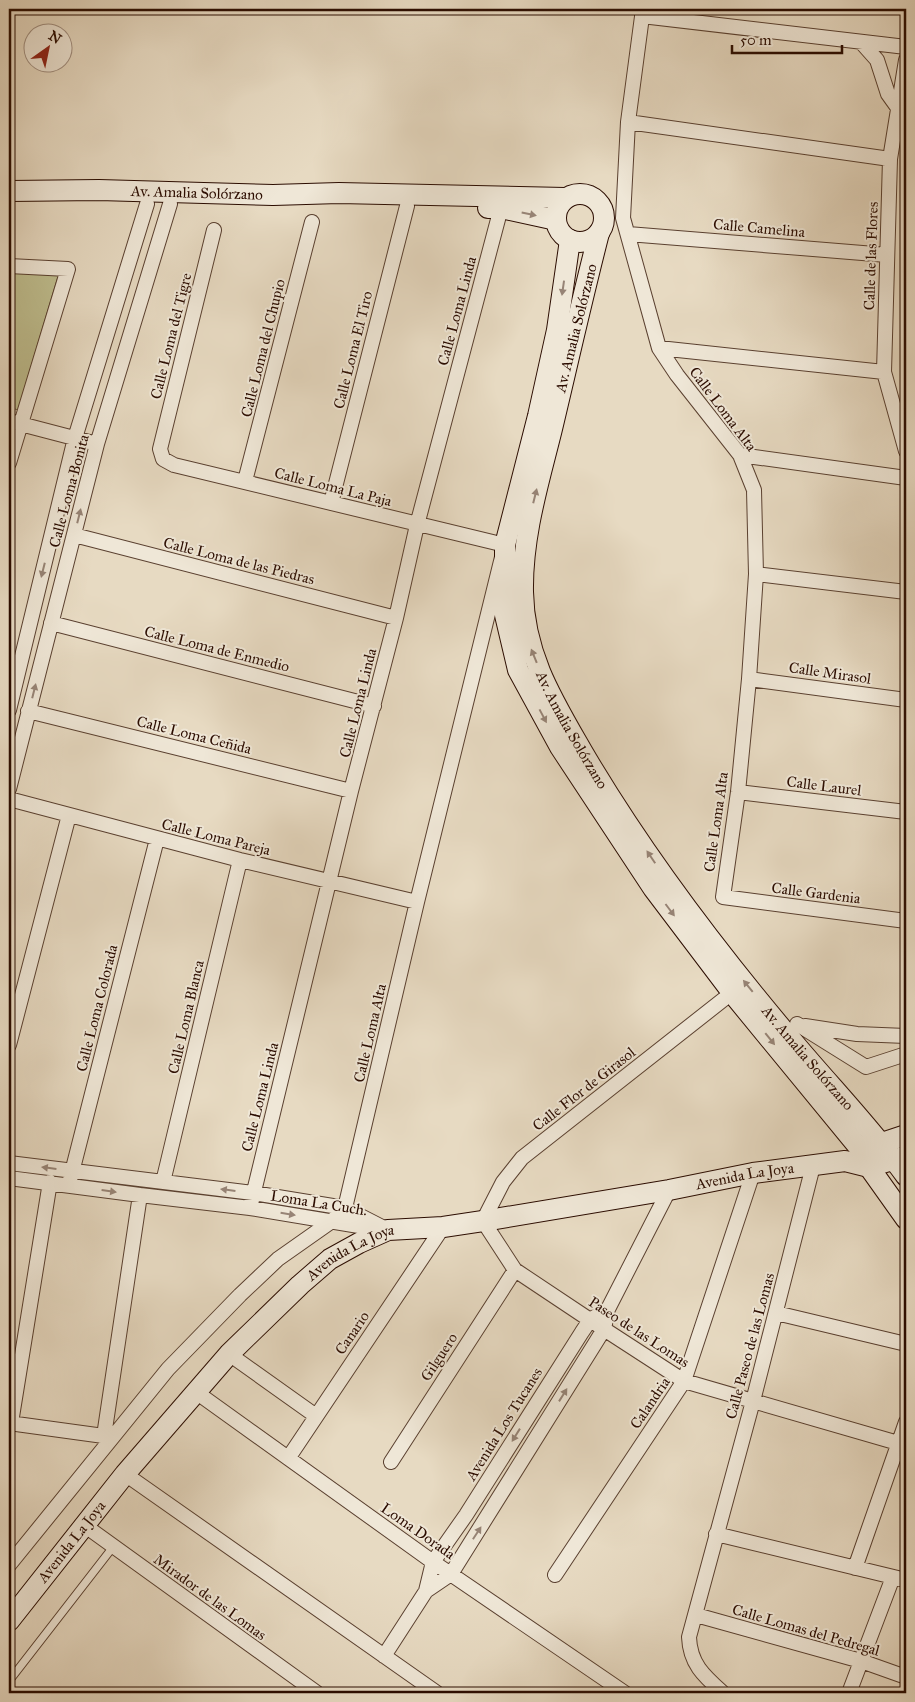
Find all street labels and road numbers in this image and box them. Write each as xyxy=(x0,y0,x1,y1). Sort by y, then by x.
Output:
street label: Av. Amalia Solórzano xyxy=(130,182,264,204)
street label: Calle de las Flores xyxy=(860,201,882,311)
street label: Calle Camelina xyxy=(712,215,806,241)
street label: Calle Loma Linda xyxy=(434,254,480,368)
street label: Av. Amalia Solórzano xyxy=(551,262,601,395)
street label: Calle Loma del Tigre xyxy=(147,271,195,401)
street label: Calle Loma del Chupio xyxy=(237,277,289,419)
street label: Calle Loma El Tiro xyxy=(330,289,376,411)
street label: Calle Loma Alta xyxy=(686,363,761,455)
street label: Calle Loma Bonita xyxy=(45,432,93,550)
street label: Calle Loma La Paja xyxy=(272,464,394,510)
street label: Calle Loma de las Piedras xyxy=(162,534,316,588)
street label: Calle Loma de Enmedio xyxy=(143,622,292,676)
street label: Calle Loma Linda xyxy=(336,646,380,760)
street label: Calle Mirasol xyxy=(788,658,873,688)
street label: Av. Amalia Solórzano xyxy=(532,668,612,793)
street label: Calle Loma Ceñida xyxy=(135,712,254,758)
street label: Calle Loma Alta xyxy=(700,770,732,873)
street label: Calle Laurel xyxy=(786,772,863,800)
street label: Calle Loma Pareja xyxy=(160,815,273,859)
street label: Calle Gardenia xyxy=(771,879,862,907)
street label: Calle Loma Colorada xyxy=(73,942,122,1073)
street label: Calle Loma Blanca xyxy=(164,958,208,1076)
street label: Calle Loma Alta xyxy=(350,981,390,1084)
street label: Av. Amalia Solórzano xyxy=(757,1001,858,1114)
street label: Calle Loma Linda xyxy=(238,1040,282,1154)
street label: Calle Flor de Girasol xyxy=(529,1043,640,1135)
street label: Avenida La Joya xyxy=(693,1159,796,1194)
street label: Loma La Cuch. xyxy=(269,1186,369,1220)
street label: Avenida La Joya xyxy=(302,1221,395,1285)
street label: Calle Paseo de las Lomas xyxy=(722,1271,778,1421)
street label: Paseo de las Lomas xyxy=(585,1293,693,1371)
street label: Canario xyxy=(331,1308,373,1358)
street label: Gilguero xyxy=(417,1329,461,1384)
street label: Avenida Los Tucanes xyxy=(461,1364,546,1485)
street label: Calandria xyxy=(626,1373,674,1432)
street label: Avenida La Joya xyxy=(33,1497,110,1587)
street label: Loma Dorada xyxy=(378,1499,459,1563)
street label: Mirador de las Lomas xyxy=(150,1550,270,1644)
street label: Calle Lomas del Pedregal xyxy=(730,1600,883,1660)

